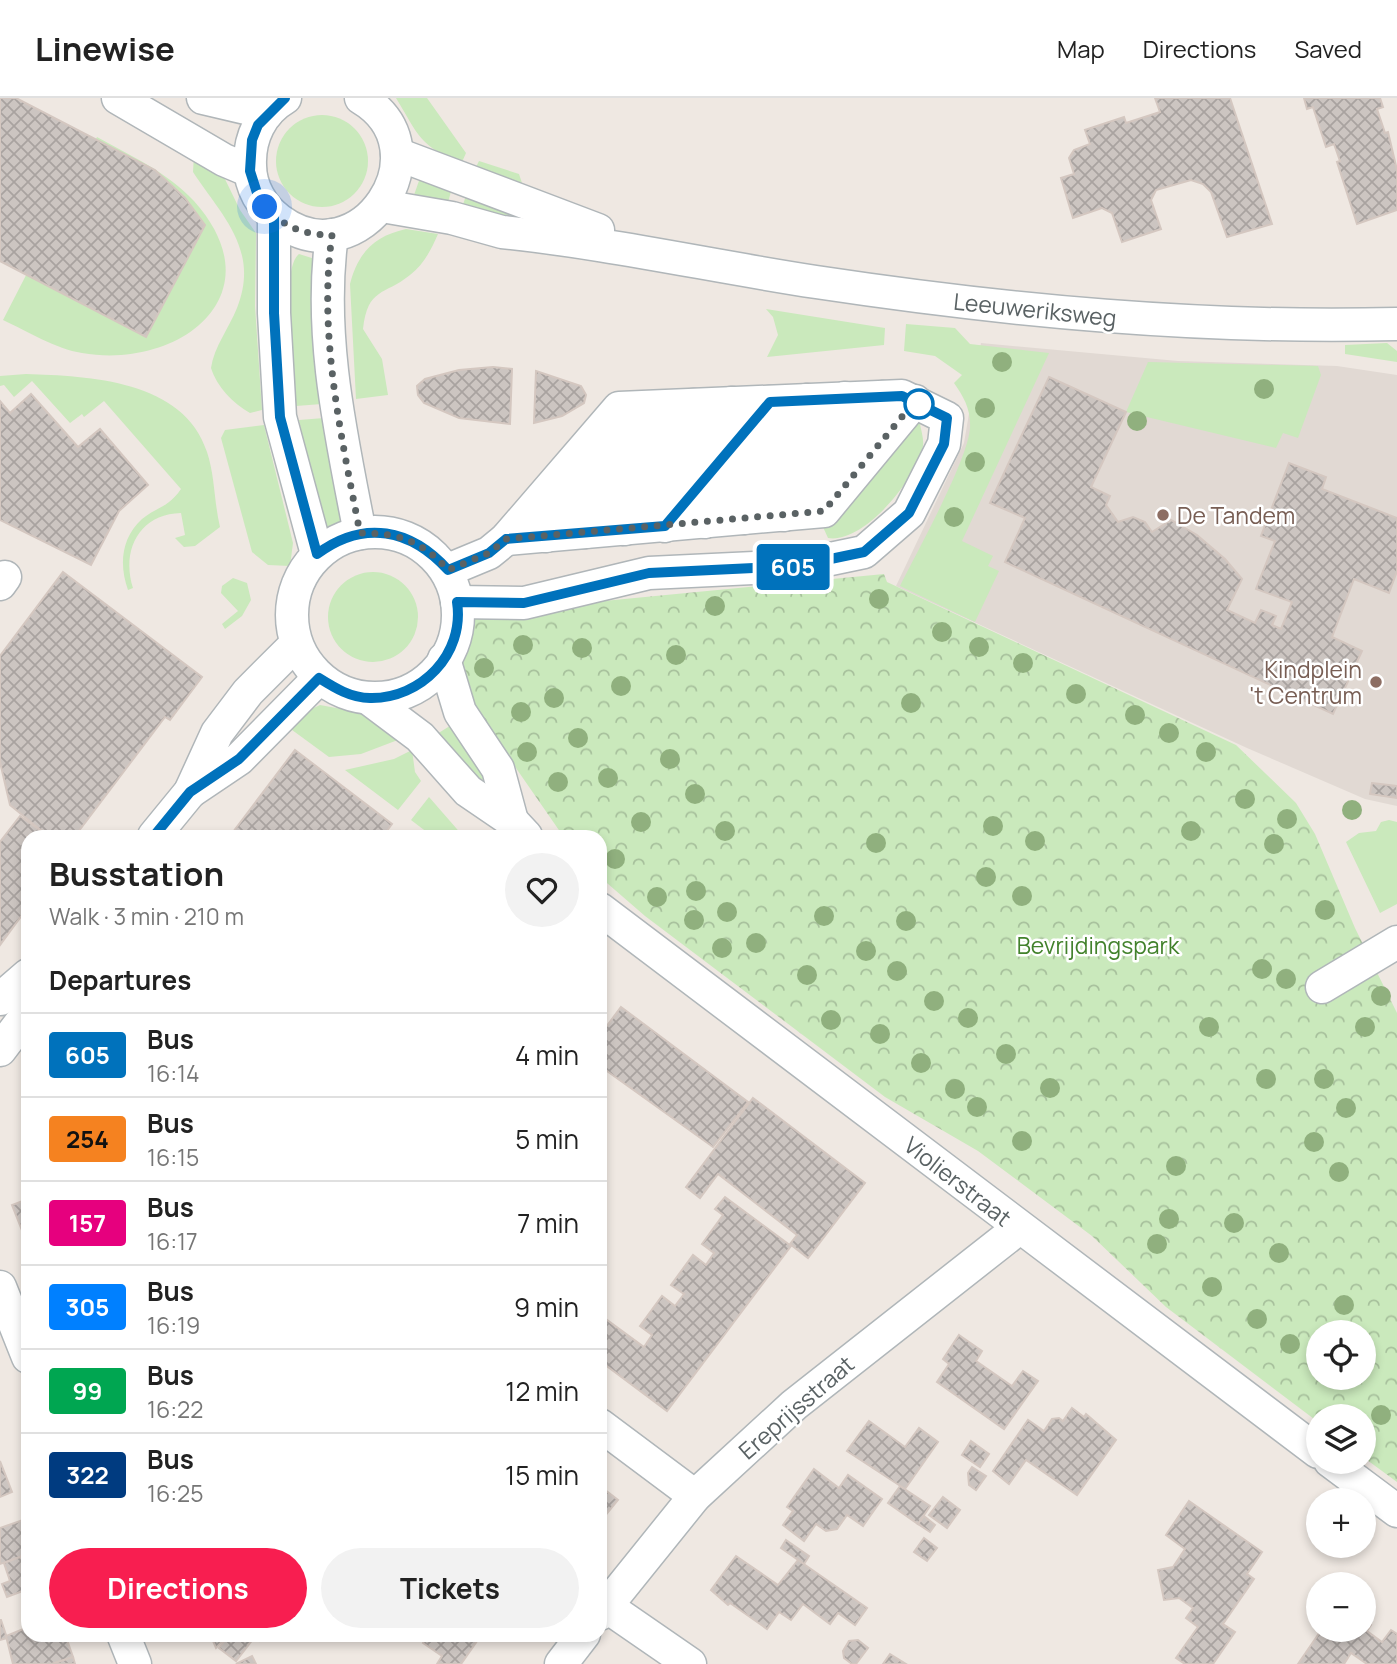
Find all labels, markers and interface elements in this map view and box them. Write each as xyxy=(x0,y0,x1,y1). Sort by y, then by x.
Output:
text: Linewise xyxy=(35,26,175,71)
text: Map xyxy=(1057,32,1105,65)
text: Directions xyxy=(1143,32,1256,65)
text: Saved xyxy=(1294,32,1362,65)
your location xyxy=(247,189,282,224)
street label: Leeuweriksweg xyxy=(952,285,1118,333)
unlabelled marker xyxy=(904,389,934,419)
place label: De Tandem xyxy=(1177,499,1295,531)
marker: De Tandem xyxy=(1155,507,1171,523)
line badge: 605 xyxy=(753,544,833,590)
text: 605 xyxy=(771,550,815,583)
place label: Kindplein 't Centrum xyxy=(1249,653,1362,711)
marker: Kindplein 't Centrum xyxy=(1368,674,1384,690)
text: Busstation xyxy=(49,851,224,896)
button: heart xyxy=(505,853,579,927)
text: Walk · 3 min · 210 m xyxy=(49,900,244,932)
park label: Bevrijdingspark xyxy=(1017,929,1180,961)
text: Departures xyxy=(49,962,191,998)
text: Bus xyxy=(147,1021,194,1057)
text: 4 min xyxy=(515,1037,579,1073)
text: 605 xyxy=(65,1038,110,1071)
text: 16:14 xyxy=(147,1057,200,1089)
text: Bus xyxy=(147,1105,194,1141)
text: 5 min xyxy=(515,1121,579,1157)
text: 254 xyxy=(66,1122,109,1155)
street label: Violierstraat xyxy=(898,1129,1018,1233)
text: 16:15 xyxy=(147,1141,199,1173)
text: Bus xyxy=(147,1189,194,1225)
text: 7 min xyxy=(517,1205,579,1241)
text: 157 xyxy=(69,1206,106,1239)
text: 16:17 xyxy=(147,1225,198,1257)
text: Bus xyxy=(147,1273,194,1309)
text: 9 min xyxy=(514,1289,579,1325)
text: 305 xyxy=(66,1290,109,1323)
text: 16:19 xyxy=(147,1309,200,1341)
map controls xyxy=(1306,1320,1376,1642)
button: locate xyxy=(1306,1320,1376,1390)
street label: Ereprijsstraat xyxy=(731,1348,861,1466)
text: Bus xyxy=(147,1357,194,1393)
text: 12 min xyxy=(505,1373,579,1409)
text: 99 xyxy=(73,1374,102,1407)
text: 16:22 xyxy=(147,1393,203,1425)
button: layers xyxy=(1306,1404,1376,1474)
text: Bus xyxy=(147,1441,194,1477)
text: 15 min xyxy=(505,1457,579,1493)
text: 322 xyxy=(66,1458,109,1491)
text: 16:25 xyxy=(147,1477,204,1509)
button: + xyxy=(1306,1488,1376,1558)
button: Directions xyxy=(49,1548,307,1628)
button: Tickets xyxy=(321,1548,579,1628)
button: − xyxy=(1306,1572,1376,1642)

